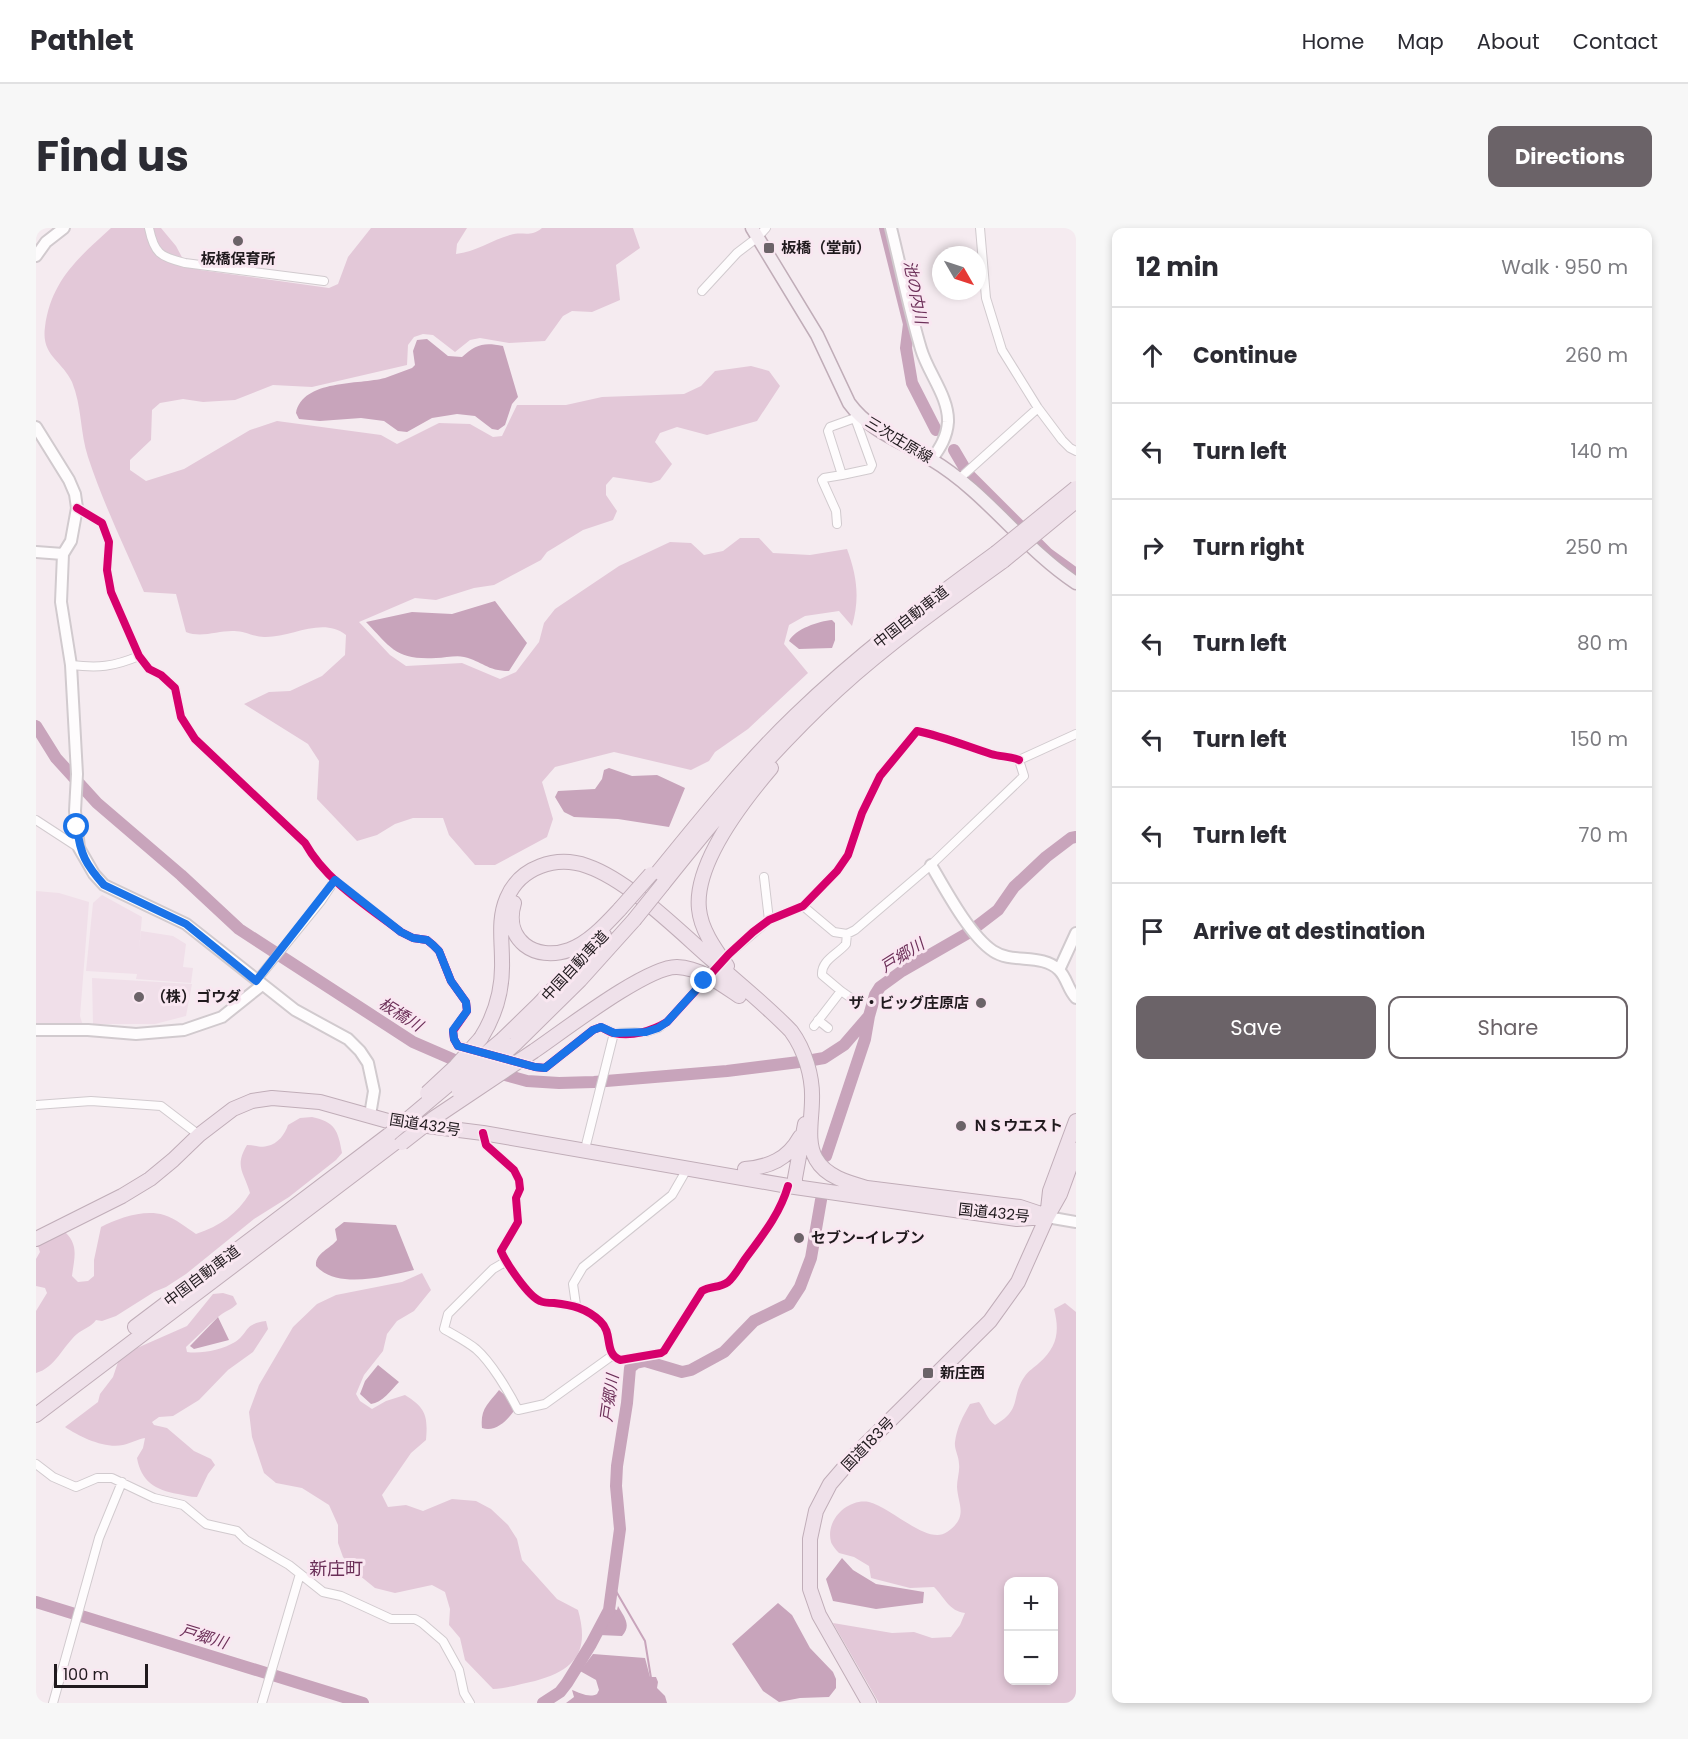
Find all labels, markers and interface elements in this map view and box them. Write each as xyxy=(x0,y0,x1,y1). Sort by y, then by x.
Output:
text: Pathlet xyxy=(30,21,134,60)
text: Home xyxy=(1302,27,1364,56)
text: Map xyxy=(1397,27,1444,56)
text: About xyxy=(1477,27,1540,56)
text: Contact xyxy=(1573,27,1658,56)
button: Directions xyxy=(1488,126,1652,187)
text: Find us xyxy=(36,127,189,186)
marker: 板橋保育所 xyxy=(231,234,245,248)
place label: 板橋（堂前） xyxy=(781,237,871,258)
marker: 板橋（堂前） xyxy=(762,241,776,255)
north arrow xyxy=(932,246,986,300)
place label: 板橋保育所 xyxy=(200,248,276,269)
text: 12 min xyxy=(1136,249,1219,285)
text: Walk · 950 m xyxy=(1501,253,1628,281)
water label: 池の内川 xyxy=(898,258,933,328)
icon: ahead xyxy=(1136,339,1169,372)
text: Continue xyxy=(1193,340,1297,371)
text: 260 m xyxy=(1565,341,1628,369)
street label: 三次庄原線 xyxy=(862,411,937,468)
icon: left xyxy=(1136,435,1169,468)
text: Turn left xyxy=(1193,436,1287,467)
text: 140 m xyxy=(1571,437,1628,465)
icon: right xyxy=(1136,531,1169,564)
text: Turn right xyxy=(1193,532,1304,563)
text: 250 m xyxy=(1565,533,1628,561)
street label: 中国自動車道 xyxy=(869,581,953,653)
icon: left xyxy=(1136,627,1169,660)
text: Turn left xyxy=(1193,628,1287,659)
text: 80 m xyxy=(1577,629,1628,657)
icon: left xyxy=(1136,723,1169,756)
text: Turn left xyxy=(1193,724,1287,755)
text: 150 m xyxy=(1571,725,1628,753)
route start xyxy=(63,813,89,839)
icon: left xyxy=(1136,819,1169,852)
text: Turn left xyxy=(1193,820,1287,851)
text: 70 m xyxy=(1579,821,1628,849)
icon: arrive xyxy=(1136,915,1169,948)
text: Arrive at destination xyxy=(1193,916,1425,947)
street label: 中国自動車道 xyxy=(536,926,613,1006)
water label: 戸郷川 xyxy=(876,932,930,978)
route end xyxy=(690,967,716,993)
place label: （株）ゴウダ xyxy=(151,986,241,1007)
marker: （株）ゴウダ xyxy=(132,990,146,1004)
water label: 板橋川 xyxy=(374,992,429,1038)
place label: ザ・ビッグ庄原店 xyxy=(849,992,969,1013)
marker: ザ・ビッグ庄原店 xyxy=(974,996,988,1010)
button: Save xyxy=(1136,996,1376,1059)
button: Share xyxy=(1388,996,1628,1059)
street label: 国道432号 xyxy=(388,1109,462,1141)
place label: ＮＳウエスト xyxy=(973,1115,1063,1136)
marker: ＮＳウエスト xyxy=(954,1119,968,1133)
street label: 国道432号 xyxy=(957,1198,1031,1227)
place label: セブン-イレブン xyxy=(811,1227,925,1248)
marker: セブン-イレブン xyxy=(792,1231,806,1245)
street label: 中国自動車道 xyxy=(159,1240,244,1311)
place label: 新庄西 xyxy=(940,1362,985,1383)
marker: 新庄西 xyxy=(921,1366,935,1380)
water label: 戸郷川 xyxy=(595,1371,625,1423)
street label: 国道183号 xyxy=(836,1412,899,1475)
district label: 新庄町 xyxy=(309,1556,363,1581)
map controls xyxy=(1004,1577,1058,1685)
button: + xyxy=(1004,1577,1058,1631)
water label: 戸郷川 xyxy=(178,1618,232,1655)
button: − xyxy=(1004,1631,1058,1685)
scale bar xyxy=(54,1661,148,1688)
text: 100 m xyxy=(63,1663,109,1686)

